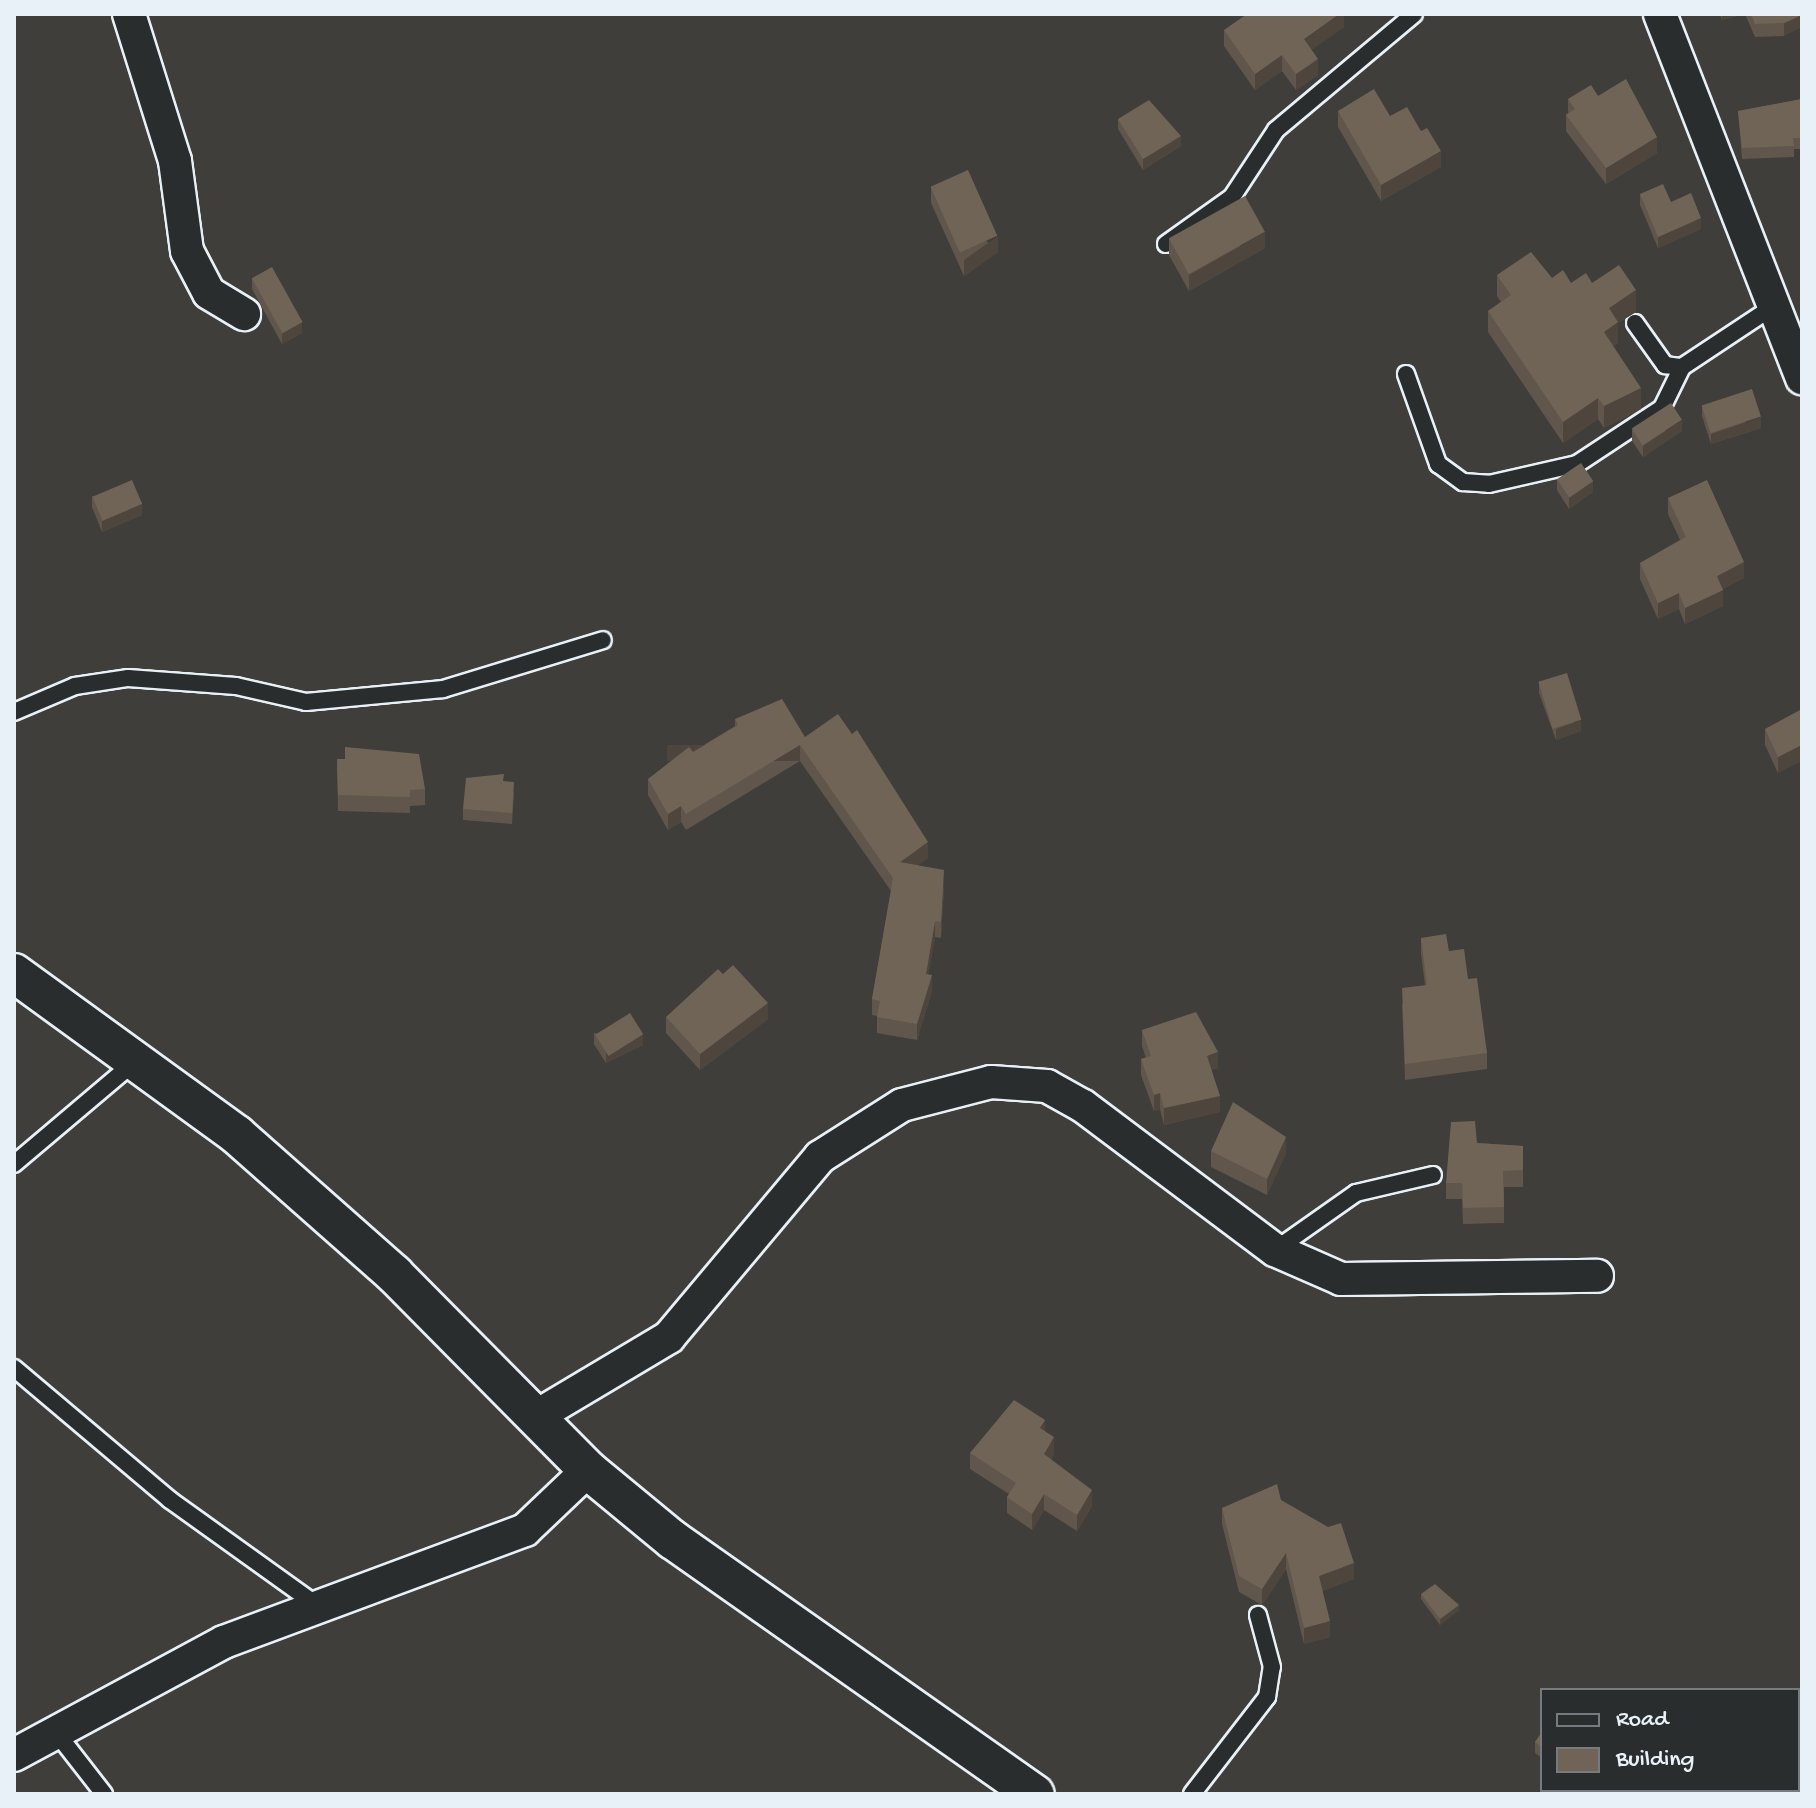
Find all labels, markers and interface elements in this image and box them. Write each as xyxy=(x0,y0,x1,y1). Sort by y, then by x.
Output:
legend xyxy=(1540,1688,1800,1792)
text: Road xyxy=(1616,1706,1668,1735)
text: Building xyxy=(1616,1746,1694,1775)

